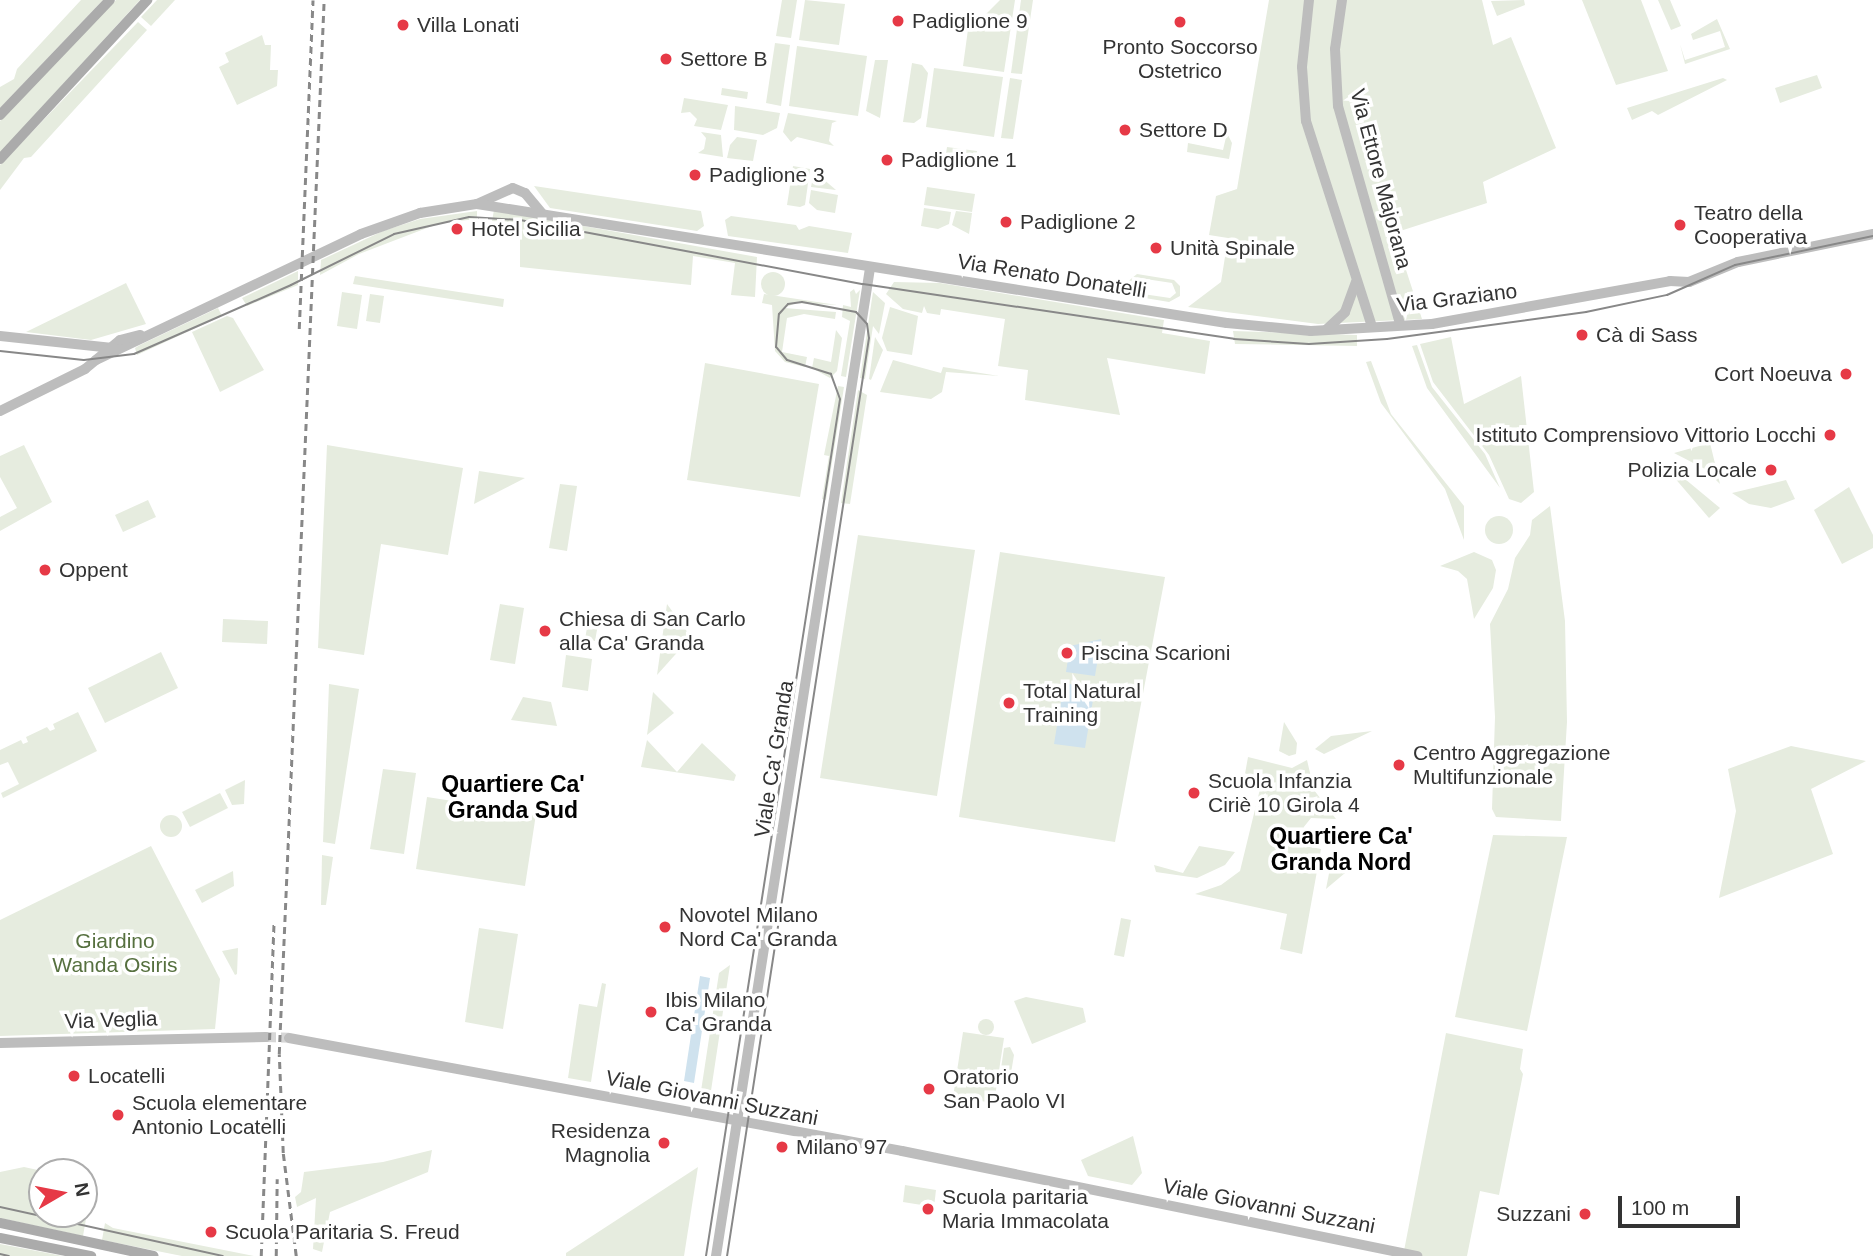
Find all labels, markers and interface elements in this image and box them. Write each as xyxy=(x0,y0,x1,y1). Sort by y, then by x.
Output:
place label: Padiglione 9 xyxy=(912,8,1028,34)
place label: Villa Lonati xyxy=(417,12,519,38)
marker: Pronto Soccorso Ostetrico xyxy=(1170,12,1190,32)
marker: Padiglione 9 xyxy=(890,13,906,29)
marker: Villa Lonati xyxy=(395,17,411,33)
place label: Pronto Soccorso Ostetrico xyxy=(1102,34,1258,84)
place label: Settore B xyxy=(680,46,768,72)
marker: Settore B xyxy=(658,51,674,67)
street label: Via Ettore Majorana xyxy=(1345,86,1417,272)
place label: Settore D xyxy=(1139,117,1228,143)
marker: Settore D xyxy=(1117,122,1133,138)
place label: Padiglione 1 xyxy=(901,147,1017,173)
marker: Padiglione 1 xyxy=(879,152,895,168)
place label: Padiglione 3 xyxy=(709,162,825,188)
marker: Padiglione 3 xyxy=(687,167,703,183)
place label: Teatro della Cooperativa xyxy=(1694,200,1807,250)
place label: Padiglione 2 xyxy=(1020,209,1136,235)
marker: Padiglione 2 xyxy=(998,214,1014,230)
place label: Hotel Sicilia xyxy=(471,216,581,242)
marker: Teatro della Cooperativa xyxy=(1672,217,1688,233)
marker: Hotel Sicilia xyxy=(449,221,465,237)
place label: Unità Spinale xyxy=(1170,235,1295,261)
marker: Unità Spinale xyxy=(1148,240,1164,256)
street label: Via Renato Donatelli xyxy=(956,249,1148,303)
street label: Via Graziano xyxy=(1395,278,1519,318)
place label: Cà di Sass xyxy=(1596,322,1698,348)
marker: Cà di Sass xyxy=(1574,327,1590,343)
place label: Cort Noeuva xyxy=(1714,361,1832,387)
marker: Cort Noeuva xyxy=(1838,366,1854,382)
place label: Istituto Comprensiovo Vittorio Locchi xyxy=(1476,422,1816,448)
marker: Istituto Comprensiovo Vittorio Locchi xyxy=(1822,427,1838,443)
place label: Polizia Locale xyxy=(1627,457,1757,483)
marker: Polizia Locale xyxy=(1763,462,1779,478)
place label: Oppent xyxy=(59,557,128,583)
marker: Oppent xyxy=(37,562,53,578)
place label: Chiesa di San Carlo alla Ca' Granda xyxy=(559,606,746,656)
marker: Chiesa di San Carlo alla Ca' Granda xyxy=(537,623,553,639)
place label: Piscina Scarioni xyxy=(1081,640,1230,666)
marker: Piscina Scarioni xyxy=(1059,645,1075,661)
place label: Total Natural Training xyxy=(1023,678,1141,728)
street label: Viale Ca' Granda xyxy=(749,679,799,839)
marker: Total Natural Training xyxy=(1001,695,1017,711)
place label: Centro Aggregazione Multifunzionale xyxy=(1413,740,1611,790)
marker: Centro Aggregazione Multifunzionale xyxy=(1391,757,1407,773)
place label: Scuola Infanzia Ciriè 10 Girola 4 xyxy=(1208,768,1360,818)
district label: Quartiere Ca' Granda Sud xyxy=(441,770,585,824)
marker: Scuola Infanzia Ciriè 10 Girola 4 xyxy=(1186,785,1202,801)
district label: Quartiere Ca' Granda Nord xyxy=(1269,822,1413,876)
place label: Novotel Milano Nord Ca' Granda xyxy=(679,902,837,952)
marker: Novotel Milano Nord Ca' Granda xyxy=(657,919,673,935)
park label: Giardino Wanda Osiris xyxy=(52,928,178,978)
place label: Ibis Milano Ca' Granda xyxy=(665,987,772,1037)
marker: Ibis Milano Ca' Granda xyxy=(643,1004,659,1020)
street label: Via Veglia xyxy=(64,1006,158,1034)
place label: Locatelli xyxy=(88,1063,165,1089)
place label: Oratorio San Paolo VI xyxy=(943,1064,1066,1114)
street label: Viale Giovanni Suzzani xyxy=(604,1065,820,1131)
marker: Locatelli xyxy=(66,1068,82,1084)
marker: Oratorio San Paolo VI xyxy=(921,1081,937,1097)
place label: Scuola elementare Antonio Locatelli xyxy=(132,1090,307,1140)
marker: Scuola elementare Antonio Locatelli xyxy=(110,1107,126,1123)
place label: Residenza Magnolia xyxy=(551,1118,650,1168)
place label: Milano 97 xyxy=(796,1134,887,1160)
marker: Residenza Magnolia xyxy=(656,1135,672,1151)
marker: Milano 97 xyxy=(774,1139,790,1155)
north arrow xyxy=(28,1158,98,1228)
street label: Viale Giovanni Suzzani xyxy=(1161,1173,1377,1239)
text: N xyxy=(71,1181,94,1198)
scale bar xyxy=(1621,1182,1744,1226)
place label: Scuola paritaria Maria Immacolata xyxy=(942,1184,1109,1234)
text: 100 m xyxy=(1631,1196,1689,1219)
marker: Scuola paritaria Maria Immacolata xyxy=(920,1201,936,1217)
place label: Suzzani xyxy=(1496,1201,1571,1227)
marker: Suzzani xyxy=(1577,1206,1593,1222)
place label: Scuola Paritaria S. Freud xyxy=(225,1219,460,1245)
marker: Scuola Paritaria S. Freud xyxy=(203,1224,219,1240)

